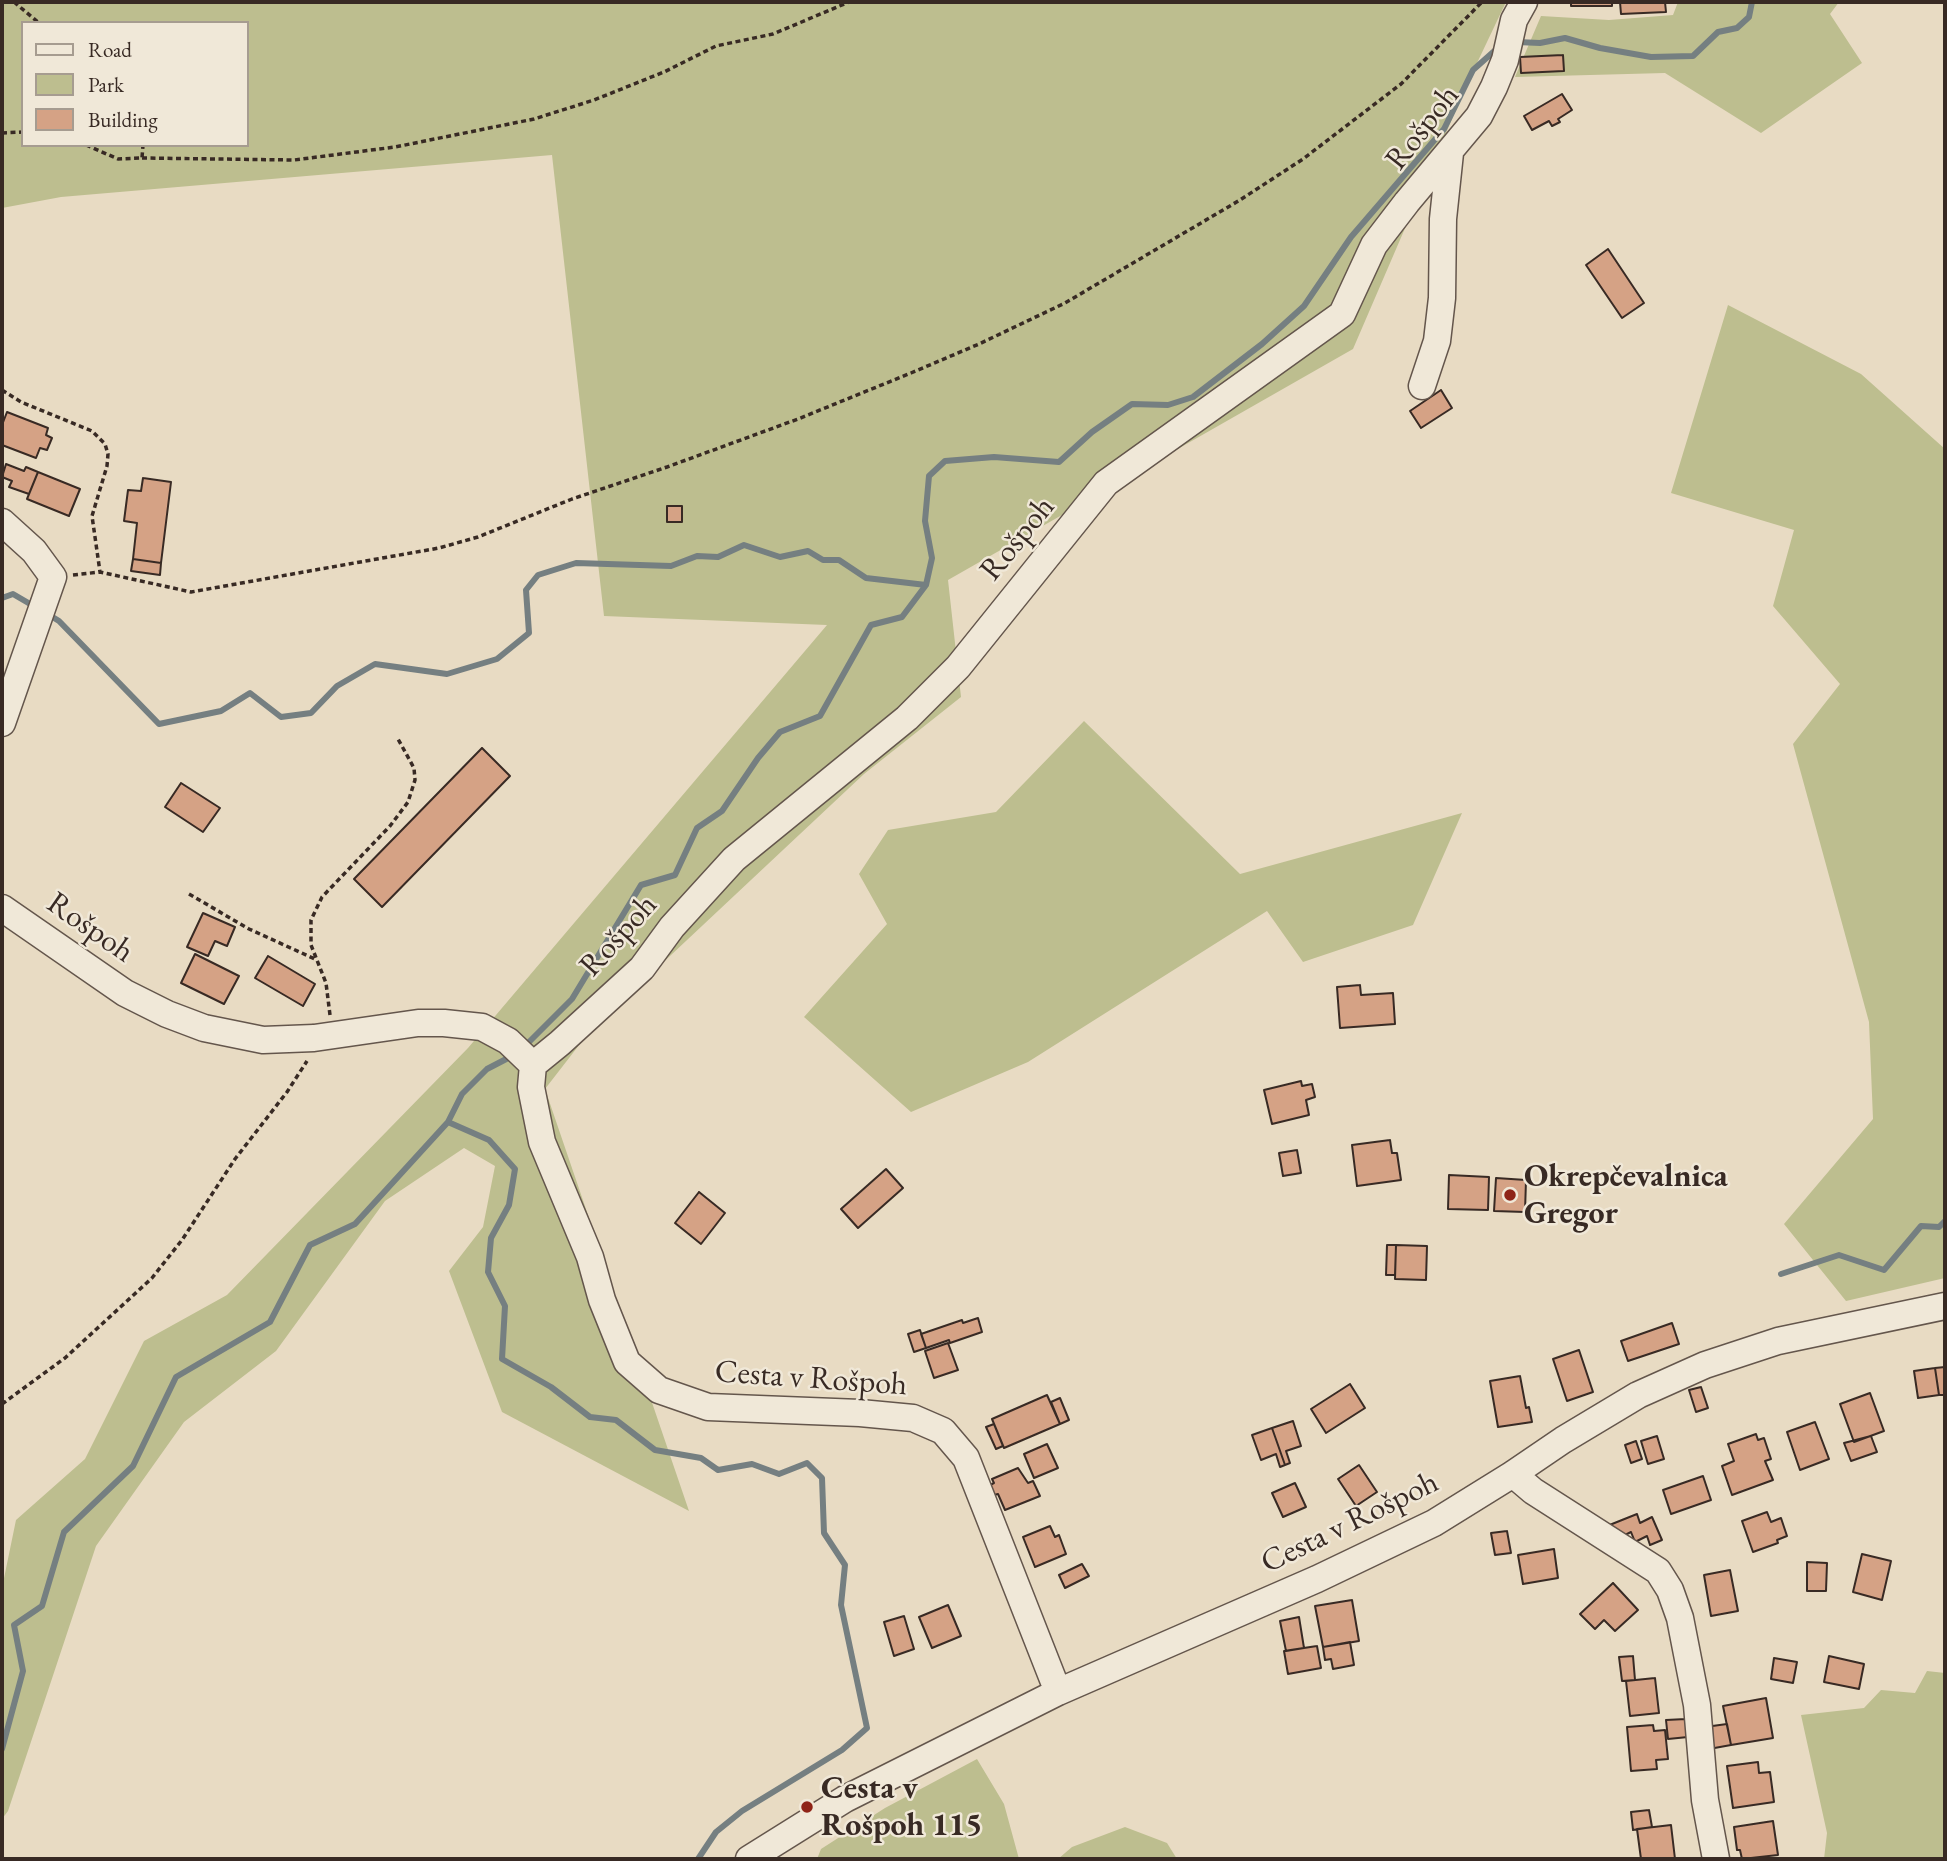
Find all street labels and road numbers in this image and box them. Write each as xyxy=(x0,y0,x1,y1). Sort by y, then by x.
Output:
street label: Rošpoh xyxy=(1378,78,1468,178)
street label: Rošpoh xyxy=(972,489,1064,589)
street label: Rošpoh xyxy=(39,884,141,972)
street label: Rošpoh xyxy=(572,887,666,985)
street label: Cesta v Rošpoh xyxy=(714,1353,908,1405)
street label: Cesta v Rošpoh xyxy=(1255,1464,1445,1582)

